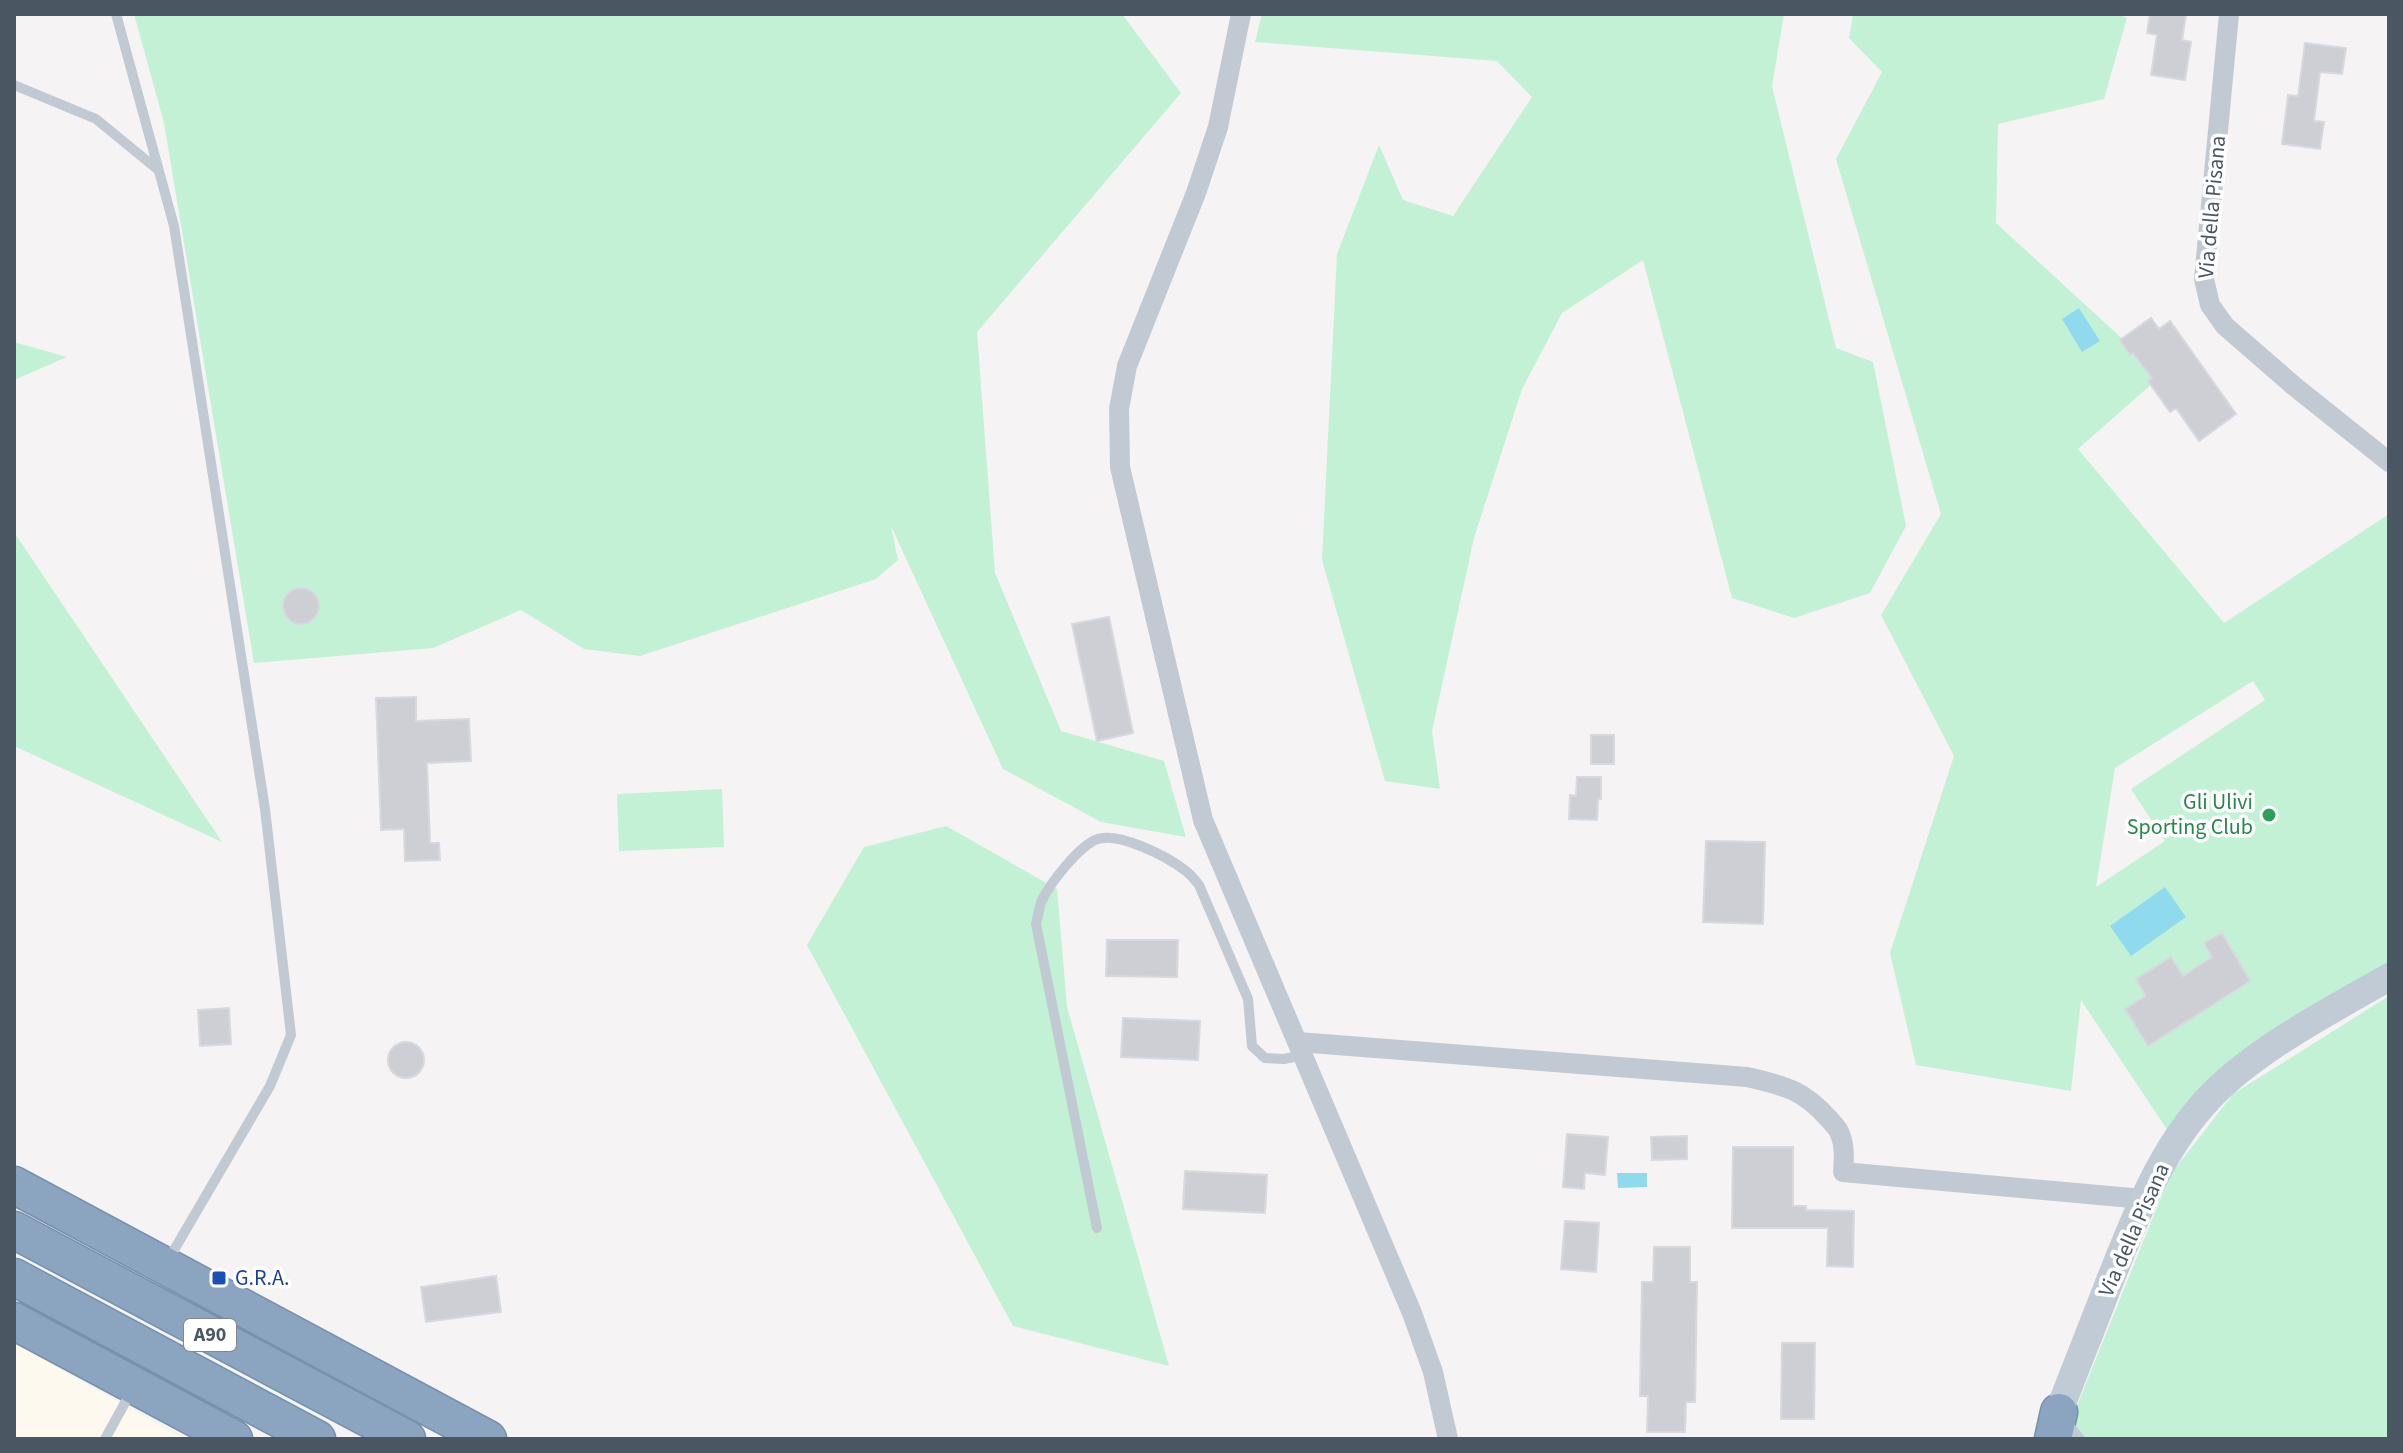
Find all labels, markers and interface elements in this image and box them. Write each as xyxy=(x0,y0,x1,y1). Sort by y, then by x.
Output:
street label: Via della Pisana xyxy=(2190,134,2234,280)
place label: Gli Ulivi Sporting Club xyxy=(2127,786,2253,843)
marker: Gli Ulivi Sporting Club xyxy=(2260,806,2278,824)
street label: Via della Pisana xyxy=(2090,1158,2178,1302)
place label: G.R.A. xyxy=(235,1262,289,1294)
marker: G.R.A. xyxy=(210,1269,228,1287)
road number: A90 xyxy=(184,1319,236,1351)

